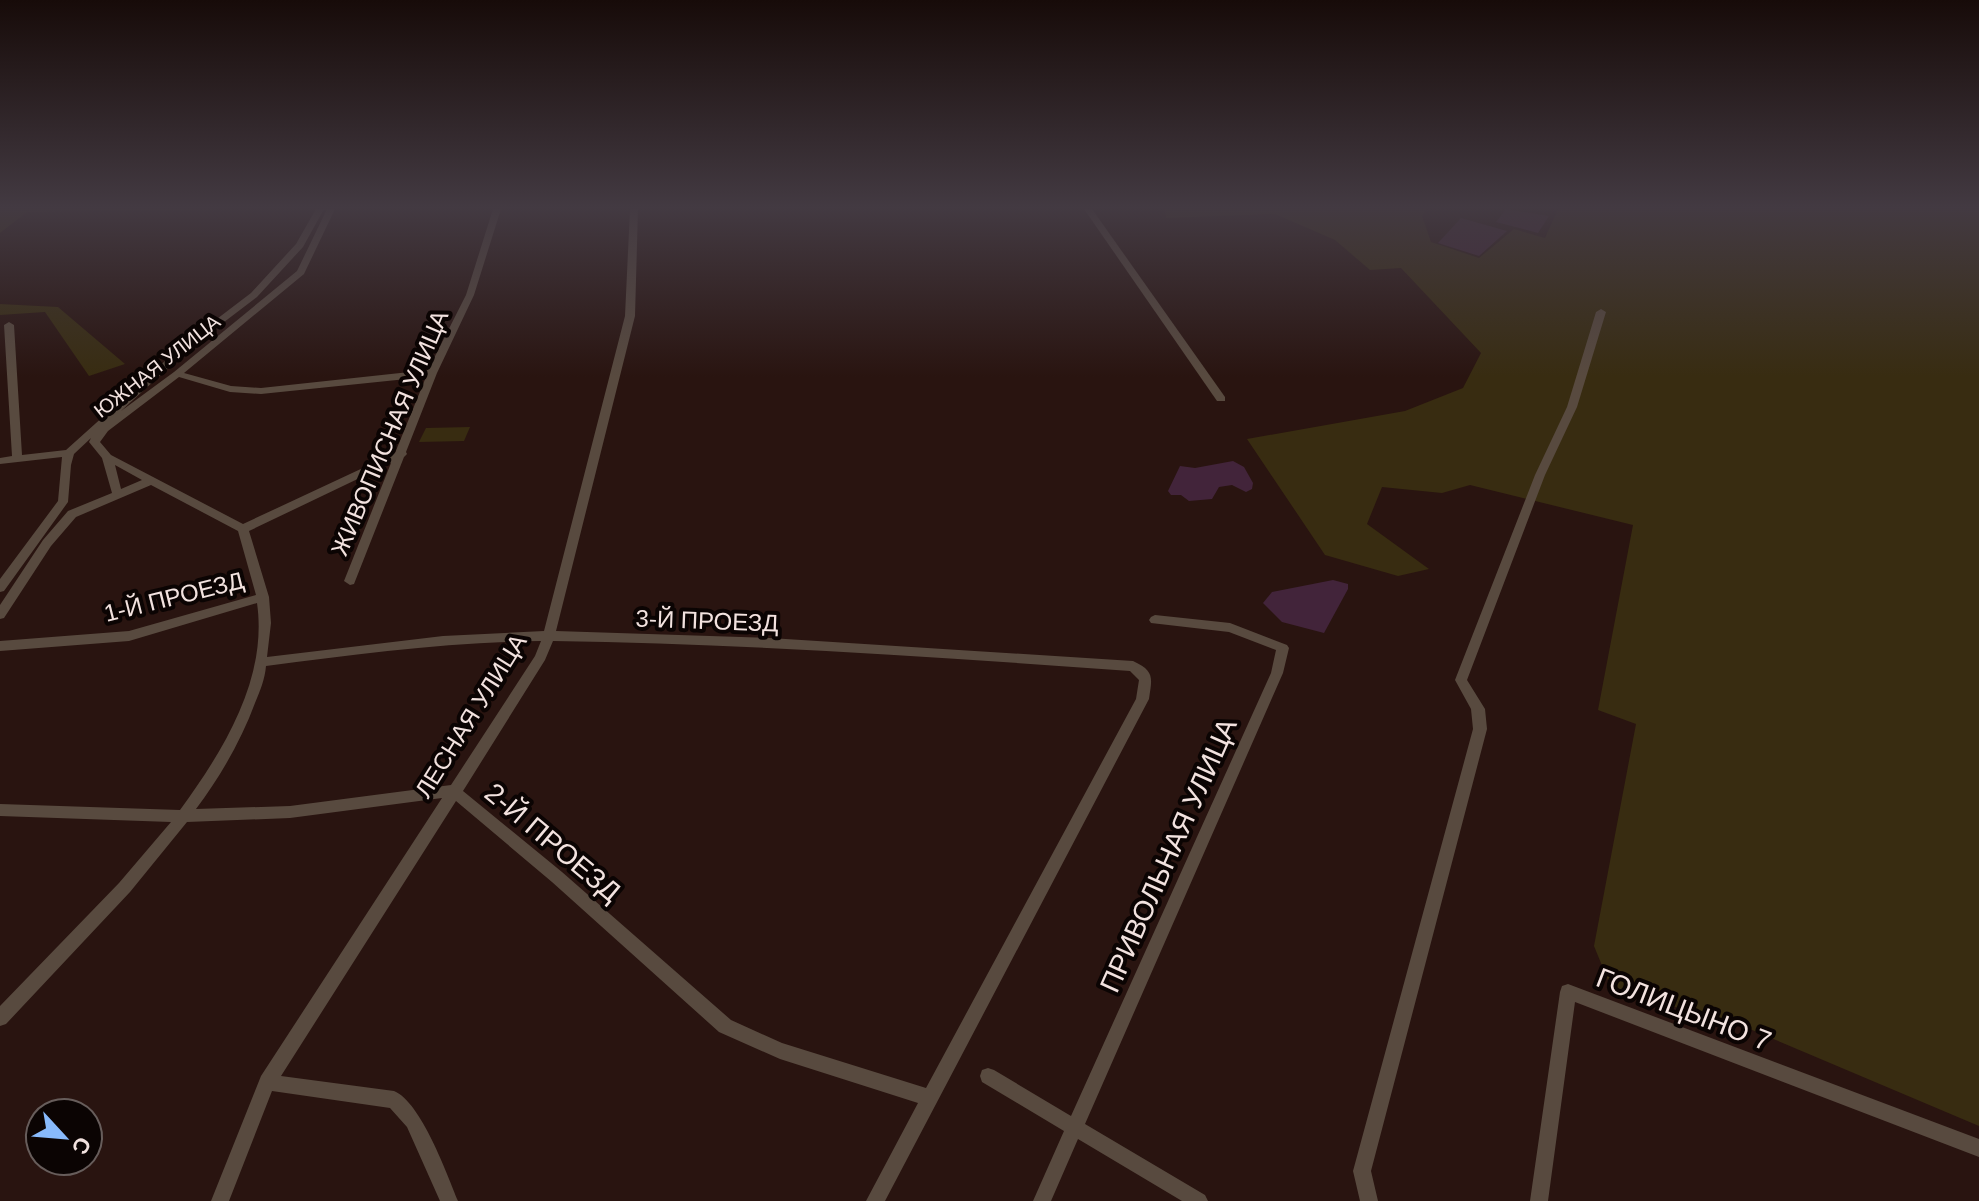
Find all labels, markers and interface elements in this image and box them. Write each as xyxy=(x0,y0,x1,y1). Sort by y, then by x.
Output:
street label: ЖИВОПИСНАЯ УЛИЦА xyxy=(326,306,453,559)
street label: ЮЖНАЯ УЛИЦА xyxy=(90,310,225,422)
street label: 1-Й ПРОЕЗД xyxy=(101,566,246,627)
street label: 3-Й ПРОЕЗД xyxy=(635,605,779,636)
street label: ЛЕСНАЯ УЛИЦА xyxy=(409,629,532,802)
street label: ПРИВОЛЬНАЯ УЛИЦА xyxy=(1094,713,1243,997)
street label: 2-Й ПРОЕЗД xyxy=(479,777,627,908)
street label: ГОЛИЦЫНО 7 xyxy=(1592,962,1775,1057)
north arrow xyxy=(24,1097,104,1177)
text: С xyxy=(67,1133,96,1158)

